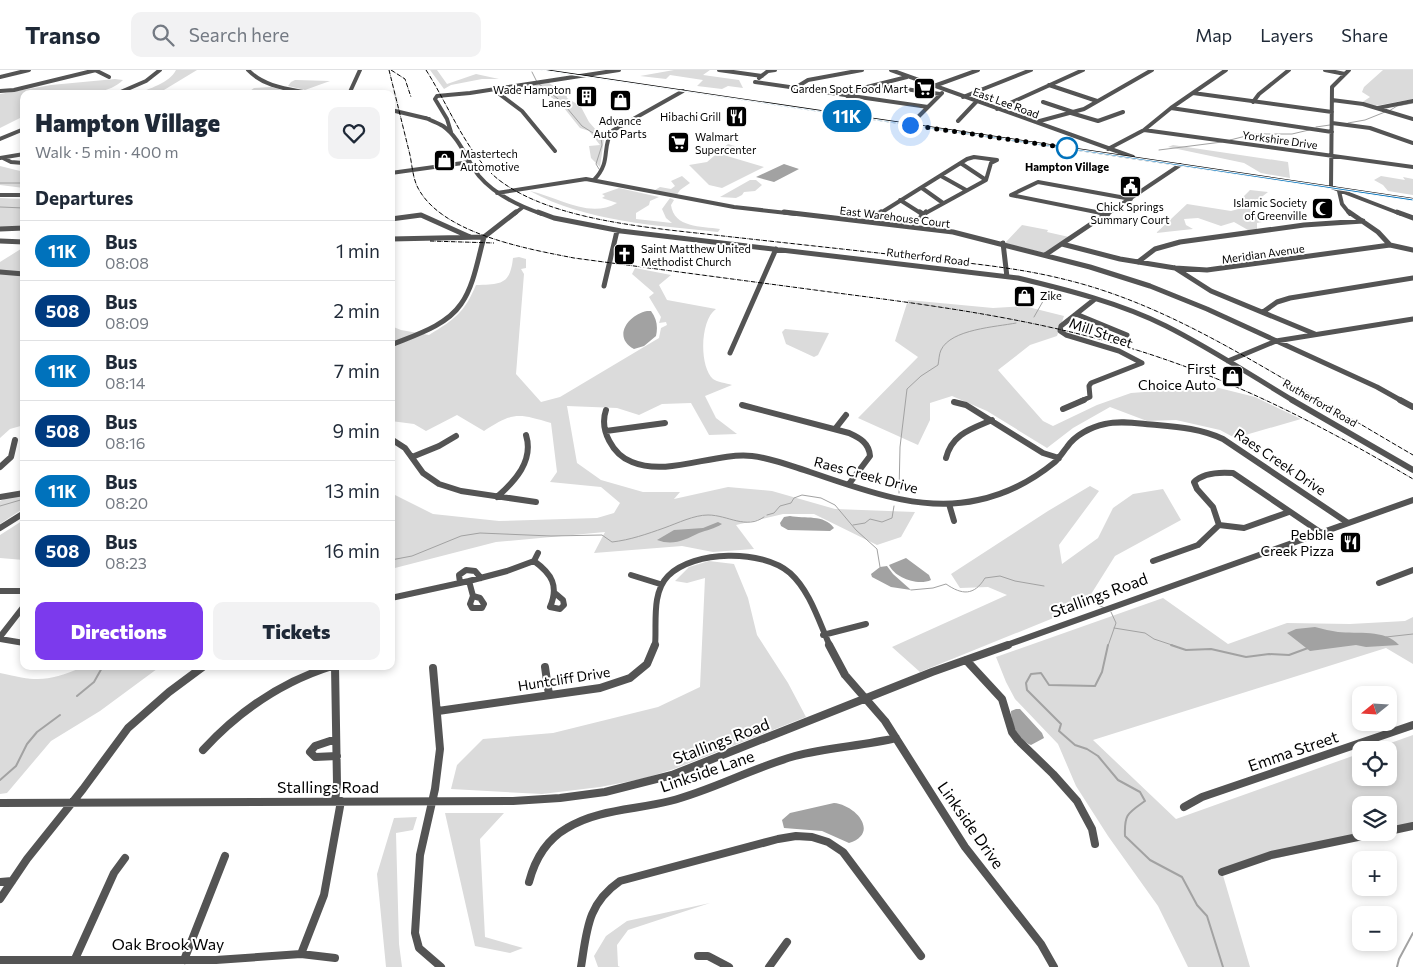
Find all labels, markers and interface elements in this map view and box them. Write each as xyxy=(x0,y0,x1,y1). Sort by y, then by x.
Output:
search box xyxy=(131,12,481,57)
text: Transo xyxy=(25,20,101,49)
icon: search xyxy=(149,21,177,49)
text: Search here xyxy=(189,23,289,46)
text: Map xyxy=(1195,24,1232,46)
text: Layers xyxy=(1260,24,1313,46)
text: Share xyxy=(1341,24,1388,46)
supermarket icon: Garden Spot Food Mart xyxy=(912,77,936,101)
place label: Garden Spot Food Mart xyxy=(791,82,908,95)
place label: Wade Hampton Lanes xyxy=(493,83,571,109)
building icon: Wade Hampton Lanes xyxy=(575,84,599,108)
street label: East Lee Road xyxy=(971,85,1041,121)
shop icon: Advance Auto Parts xyxy=(608,88,632,112)
line badge: 11K xyxy=(818,100,876,132)
restaurant icon: Hibachi Grill xyxy=(725,105,749,129)
text: 11K xyxy=(833,105,861,127)
button: heart xyxy=(328,107,380,159)
text: Hampton Village xyxy=(35,108,220,137)
place label: Hibachi Grill xyxy=(660,110,721,123)
your location xyxy=(898,113,923,138)
place label: Advance Auto Parts xyxy=(593,114,647,140)
street label: Yorkshire Drive xyxy=(1242,128,1319,151)
place label: Walmart Supercenter xyxy=(695,130,757,156)
supermarket icon: Walmart Supercenter xyxy=(667,131,691,155)
marker: Hampton Village xyxy=(1056,137,1078,159)
text: Walk · 5 min · 400 m xyxy=(35,142,178,161)
place label: Mastertech Automotive xyxy=(460,147,520,173)
shop icon: Mastertech Automotive xyxy=(432,148,456,172)
place label: Hampton Village xyxy=(1025,160,1109,173)
public building icon: Chick Springs Summary Court xyxy=(1118,174,1142,198)
text: Departures xyxy=(35,186,133,209)
place label: Islamic Society of Greenville xyxy=(1233,196,1307,222)
mosque icon: Islamic Society of Greenville xyxy=(1311,197,1335,221)
place label: Chick Springs Summary Court xyxy=(1091,200,1170,226)
street label: East Warehouse Court xyxy=(839,203,952,230)
text: Bus xyxy=(105,230,137,253)
text: 1 min xyxy=(336,239,380,262)
text: 11K xyxy=(48,240,77,262)
street label: Meridian Avenue xyxy=(1221,241,1305,266)
place label: Saint Matthew United Methodist Church xyxy=(641,242,751,268)
church icon: Saint Matthew United Methodist Church xyxy=(613,243,637,267)
street label: Rutherford Road xyxy=(886,245,970,268)
text: 08:08 xyxy=(105,253,149,272)
shop icon: Zike xyxy=(1012,284,1036,308)
place label: Zike xyxy=(1040,289,1062,302)
text: Bus xyxy=(105,290,137,313)
text: 2 min xyxy=(333,299,380,322)
text: 508 xyxy=(46,300,79,322)
text: 08:09 xyxy=(105,313,149,332)
street label: Mill Street xyxy=(1067,314,1136,351)
text: Bus xyxy=(105,350,137,373)
text: 7 min xyxy=(334,359,380,382)
text: 11K xyxy=(48,360,77,382)
place label: First Choice Auto xyxy=(1138,360,1216,393)
shop icon: First Choice Auto xyxy=(1220,365,1244,389)
text: 08:14 xyxy=(105,373,145,392)
street label: Rutherford Road xyxy=(1281,376,1360,429)
text: Bus xyxy=(105,410,137,433)
text: 9 min xyxy=(332,419,380,442)
text: 508 xyxy=(46,420,79,442)
street label: Raes Creek Drive xyxy=(1231,425,1329,499)
text: 08:16 xyxy=(105,433,145,452)
street label: Raes Creek Drive xyxy=(812,452,920,497)
text: Bus xyxy=(105,470,137,493)
text: 13 min xyxy=(325,479,380,502)
text: 11K xyxy=(48,480,77,502)
text: 08:20 xyxy=(105,493,148,512)
place label: Pebble Creek Pizza xyxy=(1260,526,1334,559)
text: Bus xyxy=(105,530,137,553)
restaurant icon: Pebble Creek Pizza xyxy=(1338,531,1362,555)
text: 16 min xyxy=(324,539,380,562)
text: 508 xyxy=(46,540,79,562)
text: 08:23 xyxy=(105,553,147,572)
street label: Stallings Road xyxy=(1048,568,1150,621)
button: Directions xyxy=(35,602,203,660)
button: Tickets xyxy=(213,602,380,660)
street label: Huntcliff Drive xyxy=(517,663,611,694)
north arrow xyxy=(1352,686,1398,731)
map controls xyxy=(1352,686,1397,951)
street label: Stallings Road xyxy=(670,713,772,768)
street label: Emma Street xyxy=(1245,726,1341,775)
button: locate xyxy=(1352,741,1397,786)
street label: Linkside Lane xyxy=(657,746,756,796)
street label: Stallings Road xyxy=(277,777,379,796)
street label: Linkside Drive xyxy=(934,778,1008,872)
button: layers xyxy=(1352,796,1397,841)
button: + xyxy=(1352,851,1397,896)
button: − xyxy=(1352,906,1397,951)
street label: Oak Brook Way xyxy=(112,934,224,953)

